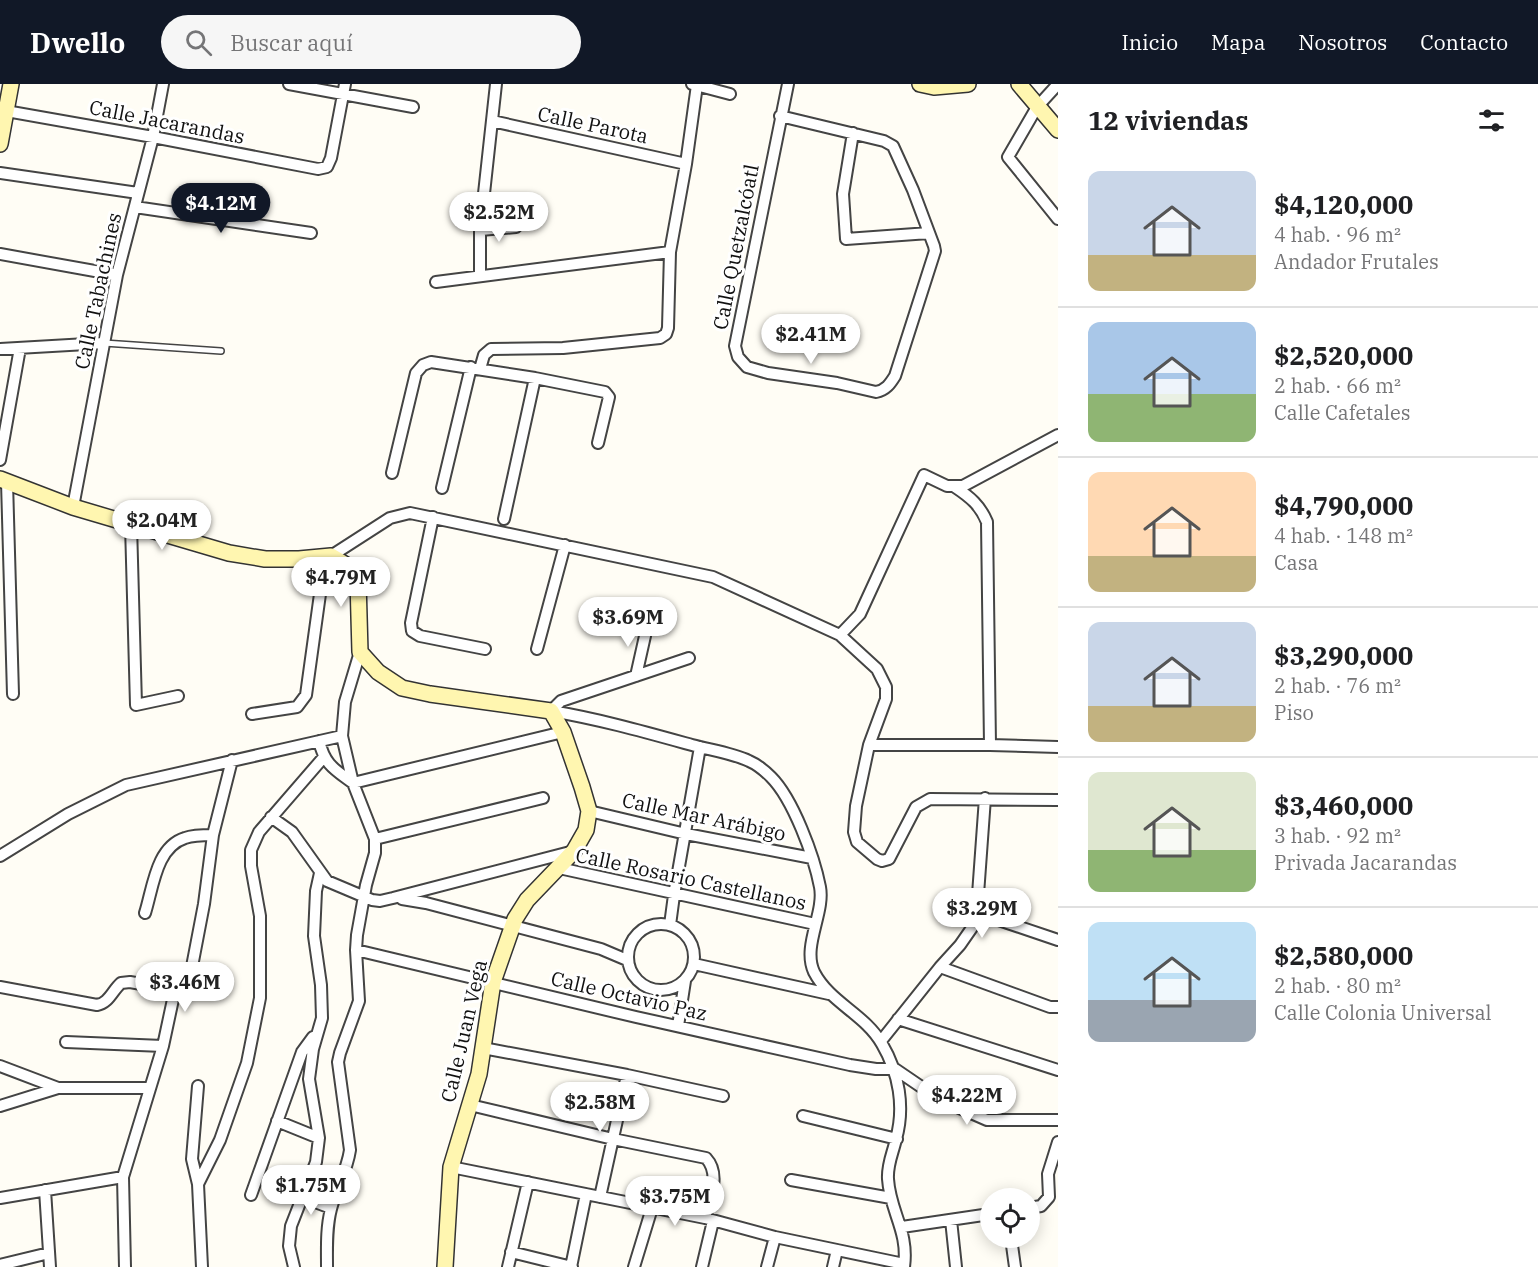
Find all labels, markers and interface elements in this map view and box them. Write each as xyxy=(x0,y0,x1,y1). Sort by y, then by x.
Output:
search box xyxy=(161,15,581,69)
text: Dwello xyxy=(30,24,125,61)
icon: search xyxy=(182,26,215,59)
text: Buscar aquí xyxy=(230,28,353,57)
text: Inicio xyxy=(1121,28,1178,56)
text: Mapa xyxy=(1211,28,1265,56)
text: Nosotros xyxy=(1298,28,1387,56)
text: Contacto xyxy=(1420,28,1508,56)
street label: Calle Jacarandas xyxy=(87,93,247,150)
street label: Calle Parota xyxy=(535,100,651,149)
text: 12 viviendas xyxy=(1088,103,1248,137)
icon: filters xyxy=(1475,104,1508,137)
street label: Calle Quetzalcóatl xyxy=(706,162,765,332)
pin: $4.12M xyxy=(172,183,270,234)
text: $4,120,000 xyxy=(1274,187,1413,221)
text: $4.12M xyxy=(185,189,257,216)
pin: $2.52M xyxy=(450,192,548,243)
icon: home xyxy=(1136,195,1208,267)
text: $2.52M xyxy=(463,198,535,225)
street label: Calle Tabachines xyxy=(68,210,127,372)
text: 4 hab. · 96 m² xyxy=(1274,221,1401,248)
text: Andador Frutales xyxy=(1274,248,1439,275)
pin: $2.41M xyxy=(762,314,860,365)
text: $2.41M xyxy=(775,320,847,347)
text: $2,520,000 xyxy=(1274,338,1413,372)
icon: home xyxy=(1136,346,1208,418)
text: 2 hab. · 66 m² xyxy=(1274,372,1401,399)
text: Calle Cafetales xyxy=(1274,399,1411,426)
text: $4,790,000 xyxy=(1274,488,1413,522)
icon: home xyxy=(1136,496,1208,568)
pin: $2.04M xyxy=(113,500,211,551)
text: $2.04M xyxy=(126,506,198,533)
text: 4 hab. · 148 m² xyxy=(1274,522,1413,549)
text: Casa xyxy=(1274,549,1318,576)
pin: $4.79M xyxy=(292,557,390,608)
text: $4.79M xyxy=(305,563,377,590)
pin: $3.69M xyxy=(579,597,677,648)
text: $3.69M xyxy=(592,603,664,630)
text: $3,290,000 xyxy=(1274,638,1413,672)
icon: home xyxy=(1136,646,1208,718)
text: 2 hab. · 76 m² xyxy=(1274,672,1401,699)
text: Piso xyxy=(1274,699,1314,726)
street label: Calle Mar Arábigo xyxy=(620,786,788,847)
text: $3,460,000 xyxy=(1274,788,1413,822)
icon: home xyxy=(1136,796,1208,868)
text: 3 hab. · 92 m² xyxy=(1274,822,1401,849)
street label: Calle Rosario Castellanos xyxy=(573,841,809,916)
text: Privada Jacarandas xyxy=(1274,849,1457,876)
pin: $3.29M xyxy=(933,888,1031,939)
text: $3.29M xyxy=(946,894,1018,921)
text: $2,580,000 xyxy=(1274,938,1413,972)
icon: home xyxy=(1136,946,1208,1018)
street label: Calle Juan Vega xyxy=(434,957,493,1105)
pin: $3.46M xyxy=(136,962,234,1013)
street label: Calle Octavio Paz xyxy=(548,964,710,1027)
text: $3.46M xyxy=(149,968,221,995)
text: 2 hab. · 80 m² xyxy=(1274,972,1401,999)
text: Calle Colonia Universal xyxy=(1274,999,1492,1026)
pin: $4.22M xyxy=(918,1075,1016,1126)
text: $4.22M xyxy=(931,1081,1003,1108)
pin: $2.58M xyxy=(551,1082,649,1133)
text: $2.58M xyxy=(564,1088,636,1115)
pin: $1.75M xyxy=(262,1165,360,1216)
text: $1.75M xyxy=(275,1171,347,1198)
pin: $3.75M xyxy=(626,1176,724,1227)
text: $3.75M xyxy=(639,1182,711,1209)
map controls xyxy=(980,1188,1040,1248)
button: locate xyxy=(980,1188,1040,1248)

